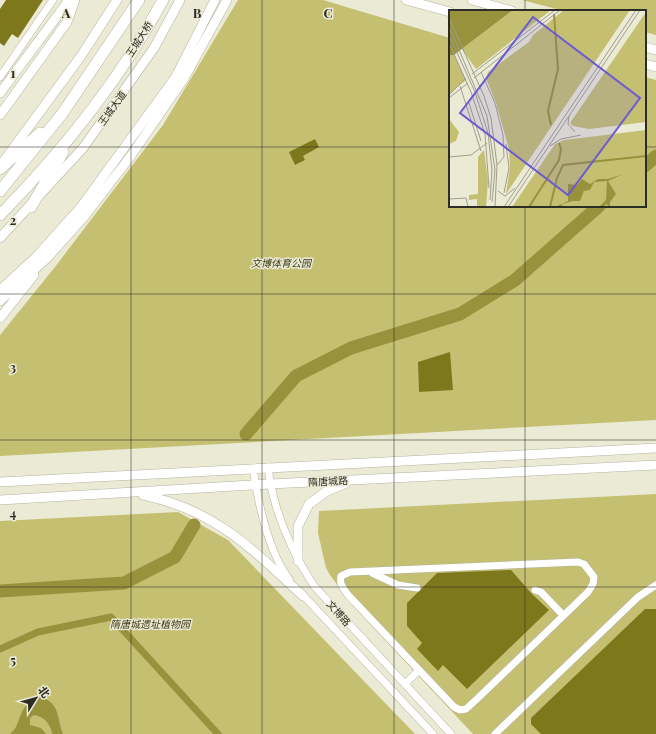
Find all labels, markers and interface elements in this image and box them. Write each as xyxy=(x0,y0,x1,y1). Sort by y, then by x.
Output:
text: A xyxy=(61,4,71,21)
text: B xyxy=(193,4,202,21)
text: C xyxy=(323,4,333,21)
inset map xyxy=(449,10,646,207)
street label: 王城大桥 xyxy=(122,18,156,60)
text: 1 xyxy=(11,64,16,81)
street label: 王城大道 xyxy=(95,88,129,128)
text: 2 xyxy=(10,211,17,228)
park label: 文博体育公园 xyxy=(251,256,313,270)
text: 3 xyxy=(10,358,16,375)
street label: 隋唐城路 xyxy=(308,473,348,489)
text: 4 xyxy=(10,504,17,521)
street label: 文博路 xyxy=(324,597,354,629)
park label: 隋唐城遗址植物园 xyxy=(110,617,192,631)
text: 5 xyxy=(10,651,16,668)
north arrow xyxy=(16,678,56,718)
text: 北 xyxy=(35,683,54,701)

